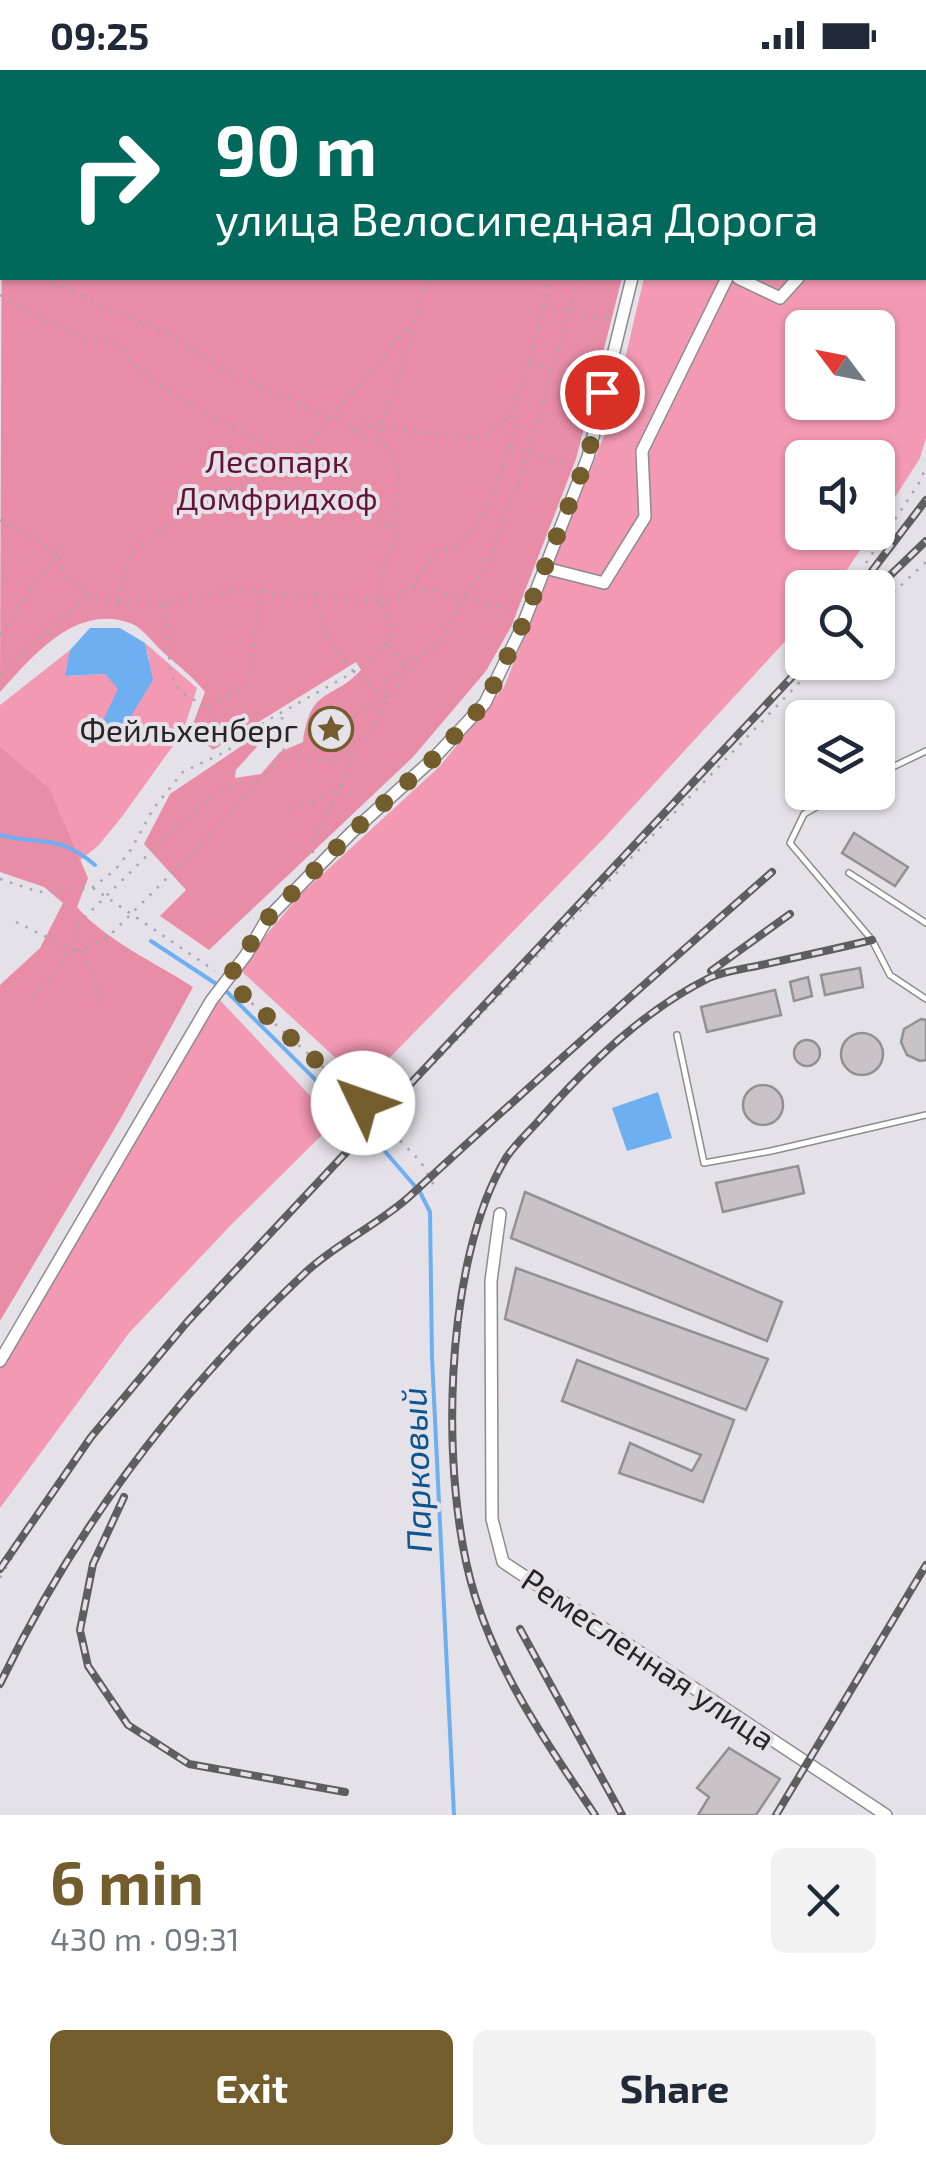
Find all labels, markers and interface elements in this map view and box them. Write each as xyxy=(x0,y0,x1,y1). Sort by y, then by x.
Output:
text: 09:25 xyxy=(50,12,149,58)
text: 90 m xyxy=(215,106,377,190)
icon: right xyxy=(50,110,180,240)
text: улица Велосипедная Дорога xyxy=(215,191,819,245)
north arrow xyxy=(785,310,895,420)
map controls xyxy=(785,310,895,810)
pin xyxy=(560,350,645,435)
icon: arrive xyxy=(575,365,630,420)
button: sound xyxy=(785,440,895,550)
park label: Лесопарк Домфридхоф xyxy=(176,441,378,516)
button: search xyxy=(785,570,895,680)
button: layers xyxy=(785,700,895,810)
place icon: Фейльхенберг xyxy=(308,706,354,752)
place label: Фейльхенберг xyxy=(80,710,298,748)
position arrow xyxy=(311,1051,415,1155)
water label: Парковый xyxy=(391,1386,439,1554)
street label: Ремесленная улица xyxy=(515,1559,783,1758)
text: 6 min xyxy=(50,1845,204,1917)
button: close xyxy=(771,1848,876,1953)
text: 430 m · 09:31 xyxy=(50,1919,239,1957)
button: Exit xyxy=(50,2030,453,2145)
button: Share xyxy=(473,2030,876,2145)

